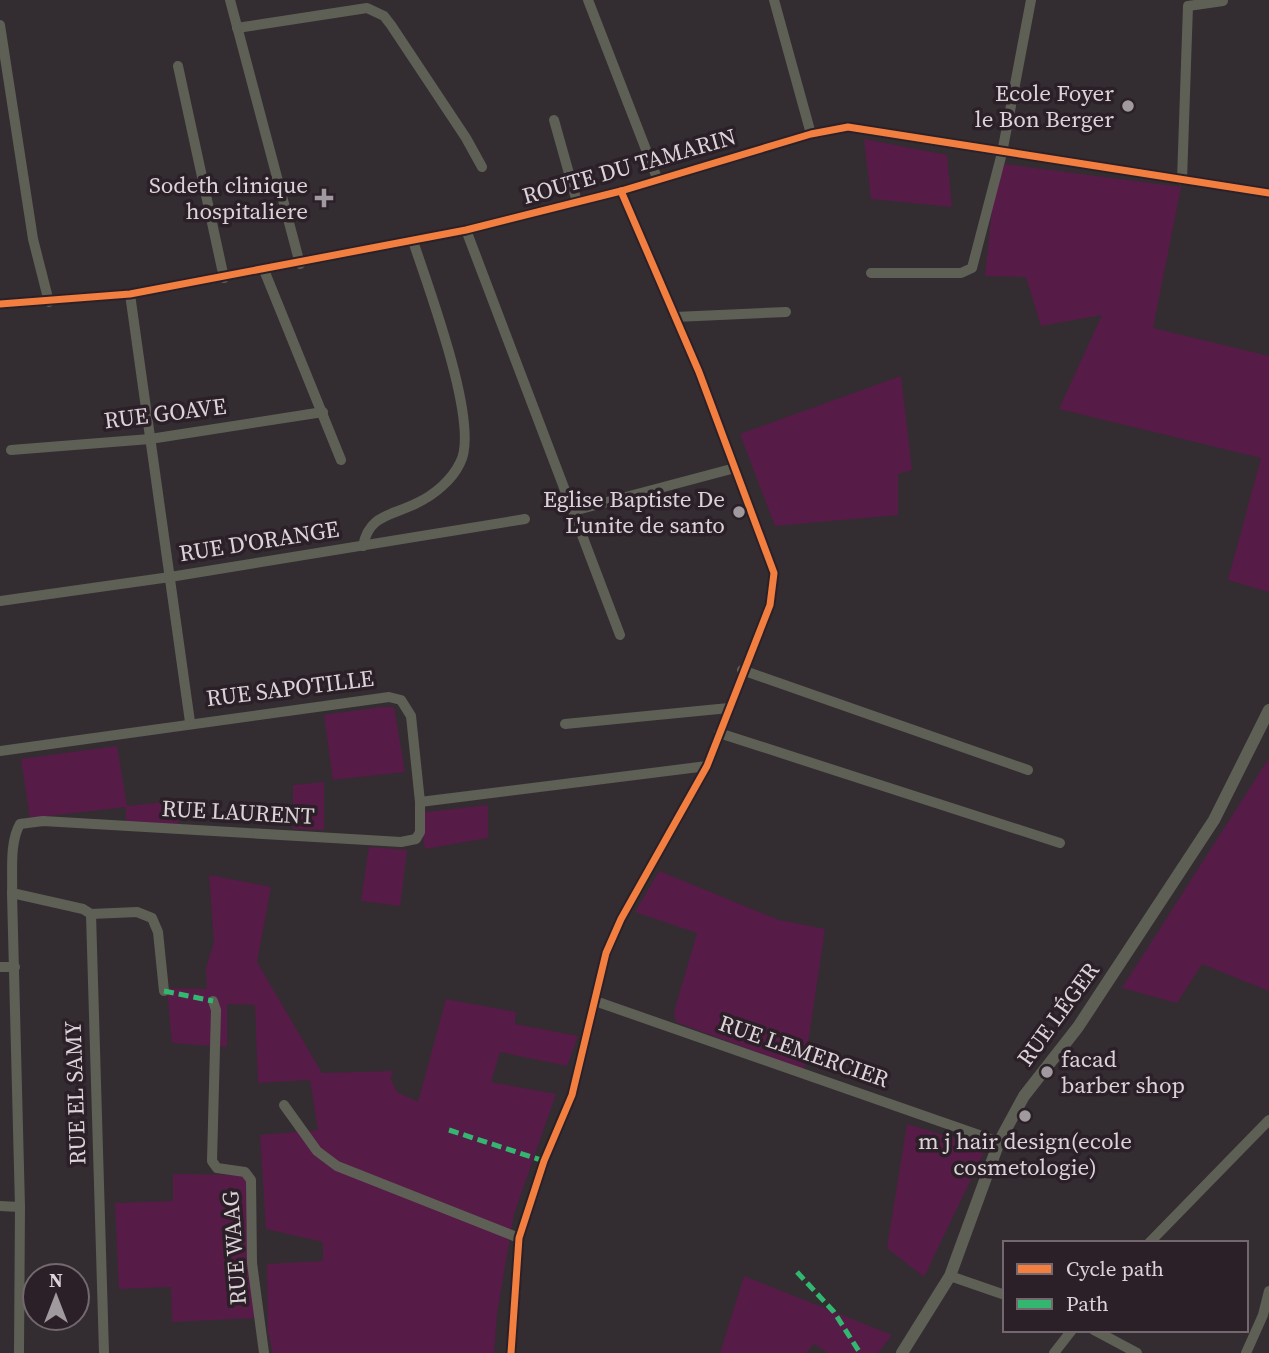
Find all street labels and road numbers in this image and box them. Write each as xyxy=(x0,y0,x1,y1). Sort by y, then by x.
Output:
street label: ROUTE DU TAMARIN xyxy=(518,120,740,212)
street label: RUE GOAVE xyxy=(102,390,228,436)
street label: RUE D'ORANGE xyxy=(177,513,341,569)
street label: RUE SAPOTILLE xyxy=(204,662,376,714)
street label: RUE LAURENT xyxy=(161,792,315,832)
street label: RUE LÉGER xyxy=(1009,956,1107,1072)
street label: RUE LEMERCIER xyxy=(715,1007,893,1095)
street label: RUE EL SAMY xyxy=(56,1020,94,1166)
street label: RUE WAAG xyxy=(214,1190,254,1306)

